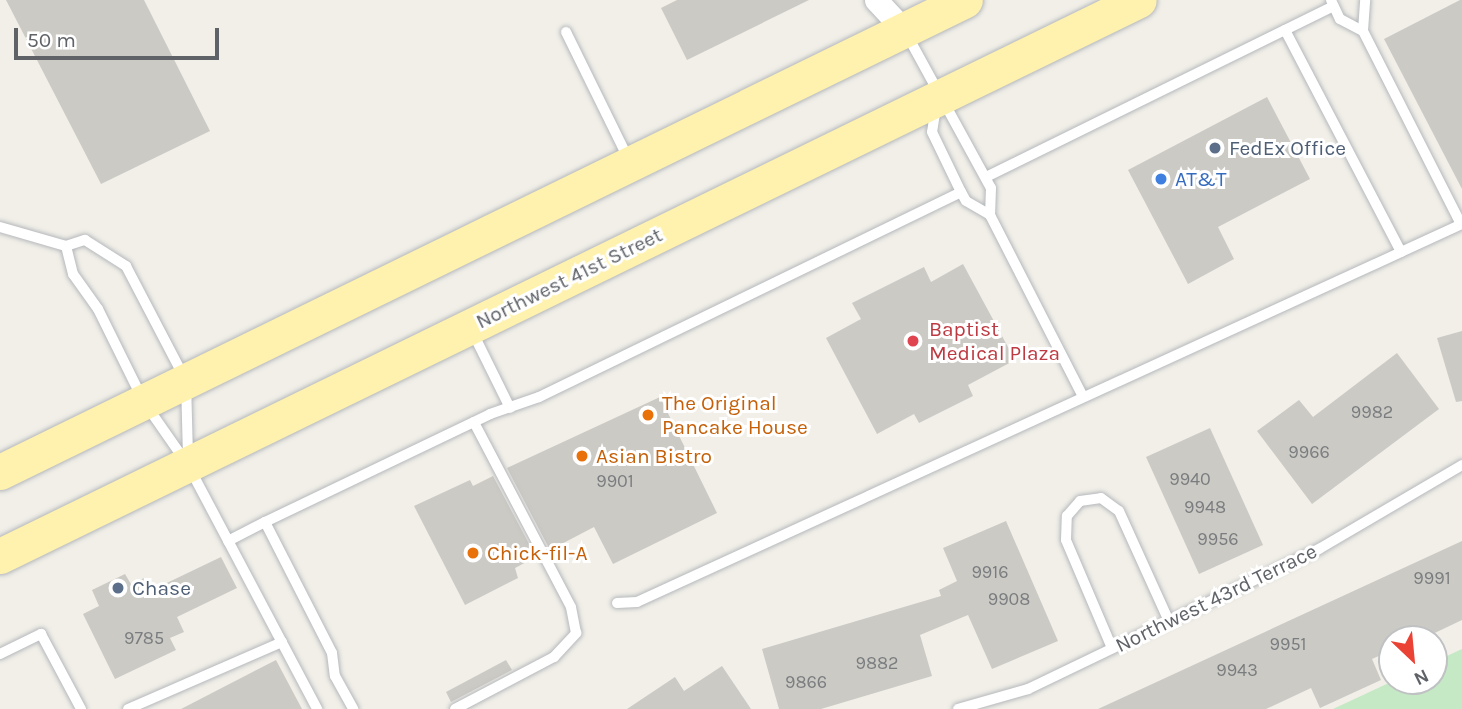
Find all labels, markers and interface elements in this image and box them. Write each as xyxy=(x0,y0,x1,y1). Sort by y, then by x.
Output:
scale bar xyxy=(18,14,222,58)
text: 50 m xyxy=(27,28,76,52)
place label: FedEx Office xyxy=(1229,135,1346,161)
marker: FedEx Office xyxy=(1207,140,1223,156)
place label: AT&T xyxy=(1175,166,1226,192)
marker: AT&T xyxy=(1153,171,1169,187)
street label: Northwest 41st Street xyxy=(472,222,666,334)
place label: Baptist Medical Plaza xyxy=(929,316,1060,366)
marker: Baptist Medical Plaza xyxy=(903,331,923,351)
place label: The Original Pancake House xyxy=(662,390,808,440)
house number: 9982 xyxy=(1351,401,1393,423)
marker: The Original Pancake House xyxy=(640,407,656,423)
house number: 9966 xyxy=(1288,441,1330,463)
place label: Asian Bistro xyxy=(596,443,712,469)
marker: Asian Bistro xyxy=(574,448,590,464)
house number: 9940 xyxy=(1169,468,1211,490)
house number: 9901 xyxy=(596,470,634,492)
house number: 9948 xyxy=(1184,496,1226,518)
house number: 9956 xyxy=(1197,528,1239,550)
street label: Northwest 43rd Terrace xyxy=(1111,538,1321,658)
place label: Chick-fil-A xyxy=(487,540,587,566)
marker: Chick-fil-A xyxy=(465,545,481,561)
house number: 9916 xyxy=(971,561,1009,583)
house number: 9991 xyxy=(1413,567,1451,589)
place label: Chase xyxy=(132,575,191,601)
marker: Chase xyxy=(110,580,126,596)
house number: 9908 xyxy=(988,588,1030,610)
north arrow xyxy=(1378,625,1448,695)
house number: 9785 xyxy=(124,627,164,649)
house number: 9951 xyxy=(1270,633,1306,655)
house number: 9882 xyxy=(856,652,898,674)
house number: 9943 xyxy=(1216,659,1258,681)
text: N xyxy=(1410,664,1432,690)
house number: 9866 xyxy=(785,671,827,693)

